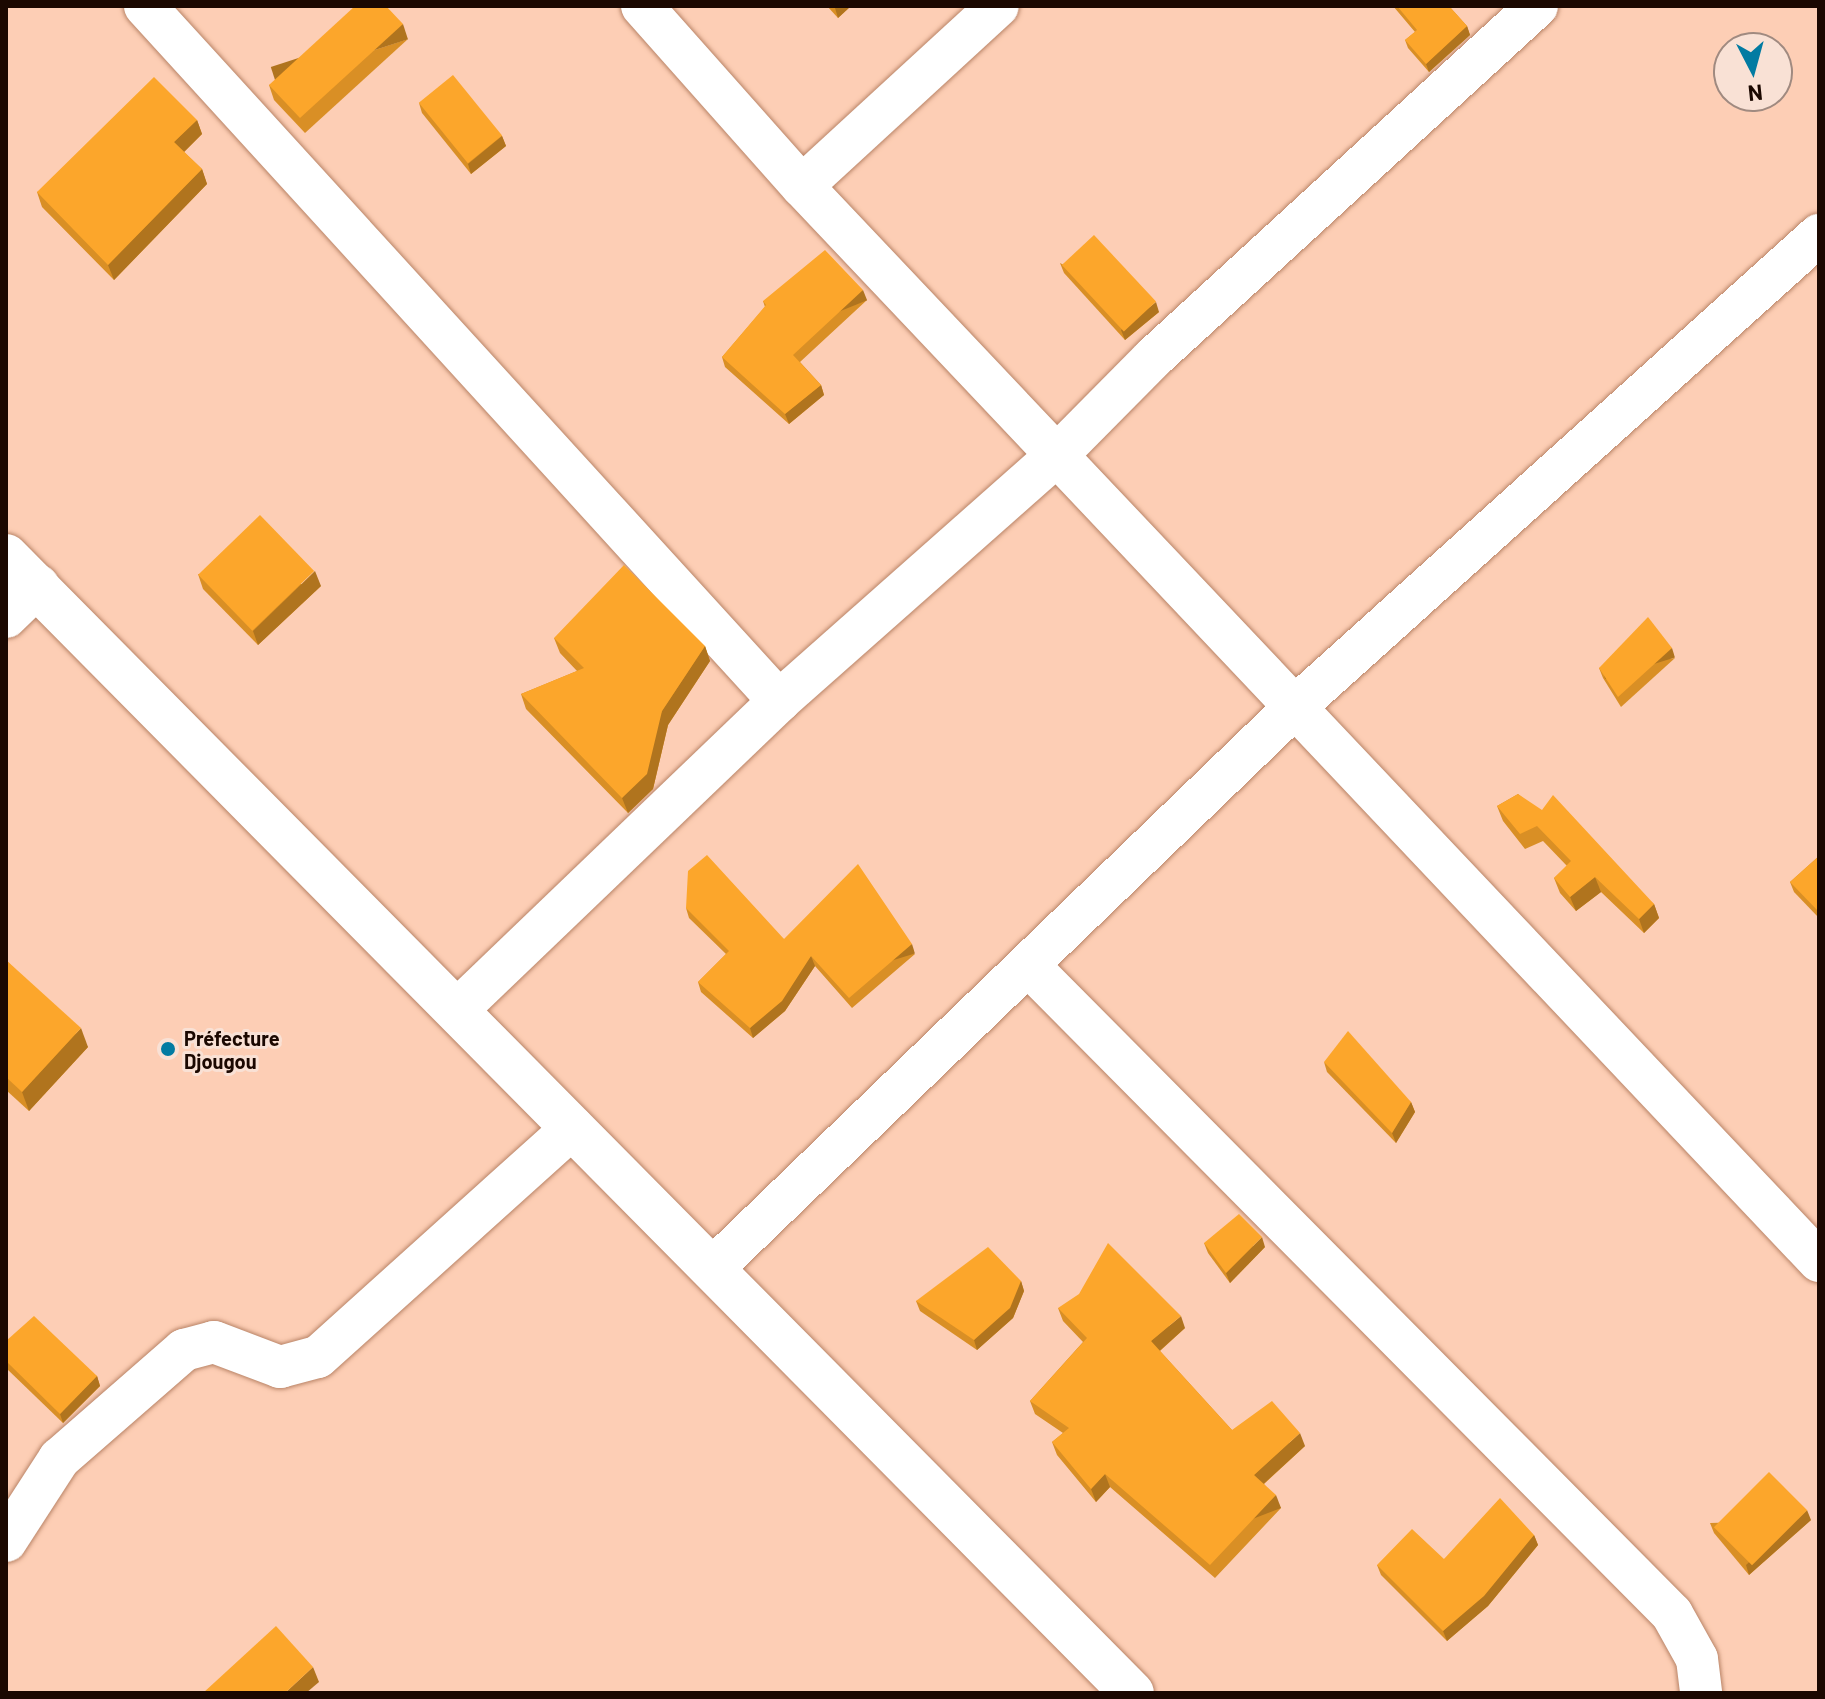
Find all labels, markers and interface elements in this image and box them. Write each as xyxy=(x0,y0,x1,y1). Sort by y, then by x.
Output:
north arrow xyxy=(1713,32,1793,112)
text: N xyxy=(1747,80,1764,108)
place label: Préfecture Djougou xyxy=(184,1026,280,1073)
marker: Préfecture Djougou xyxy=(159,1040,177,1058)

